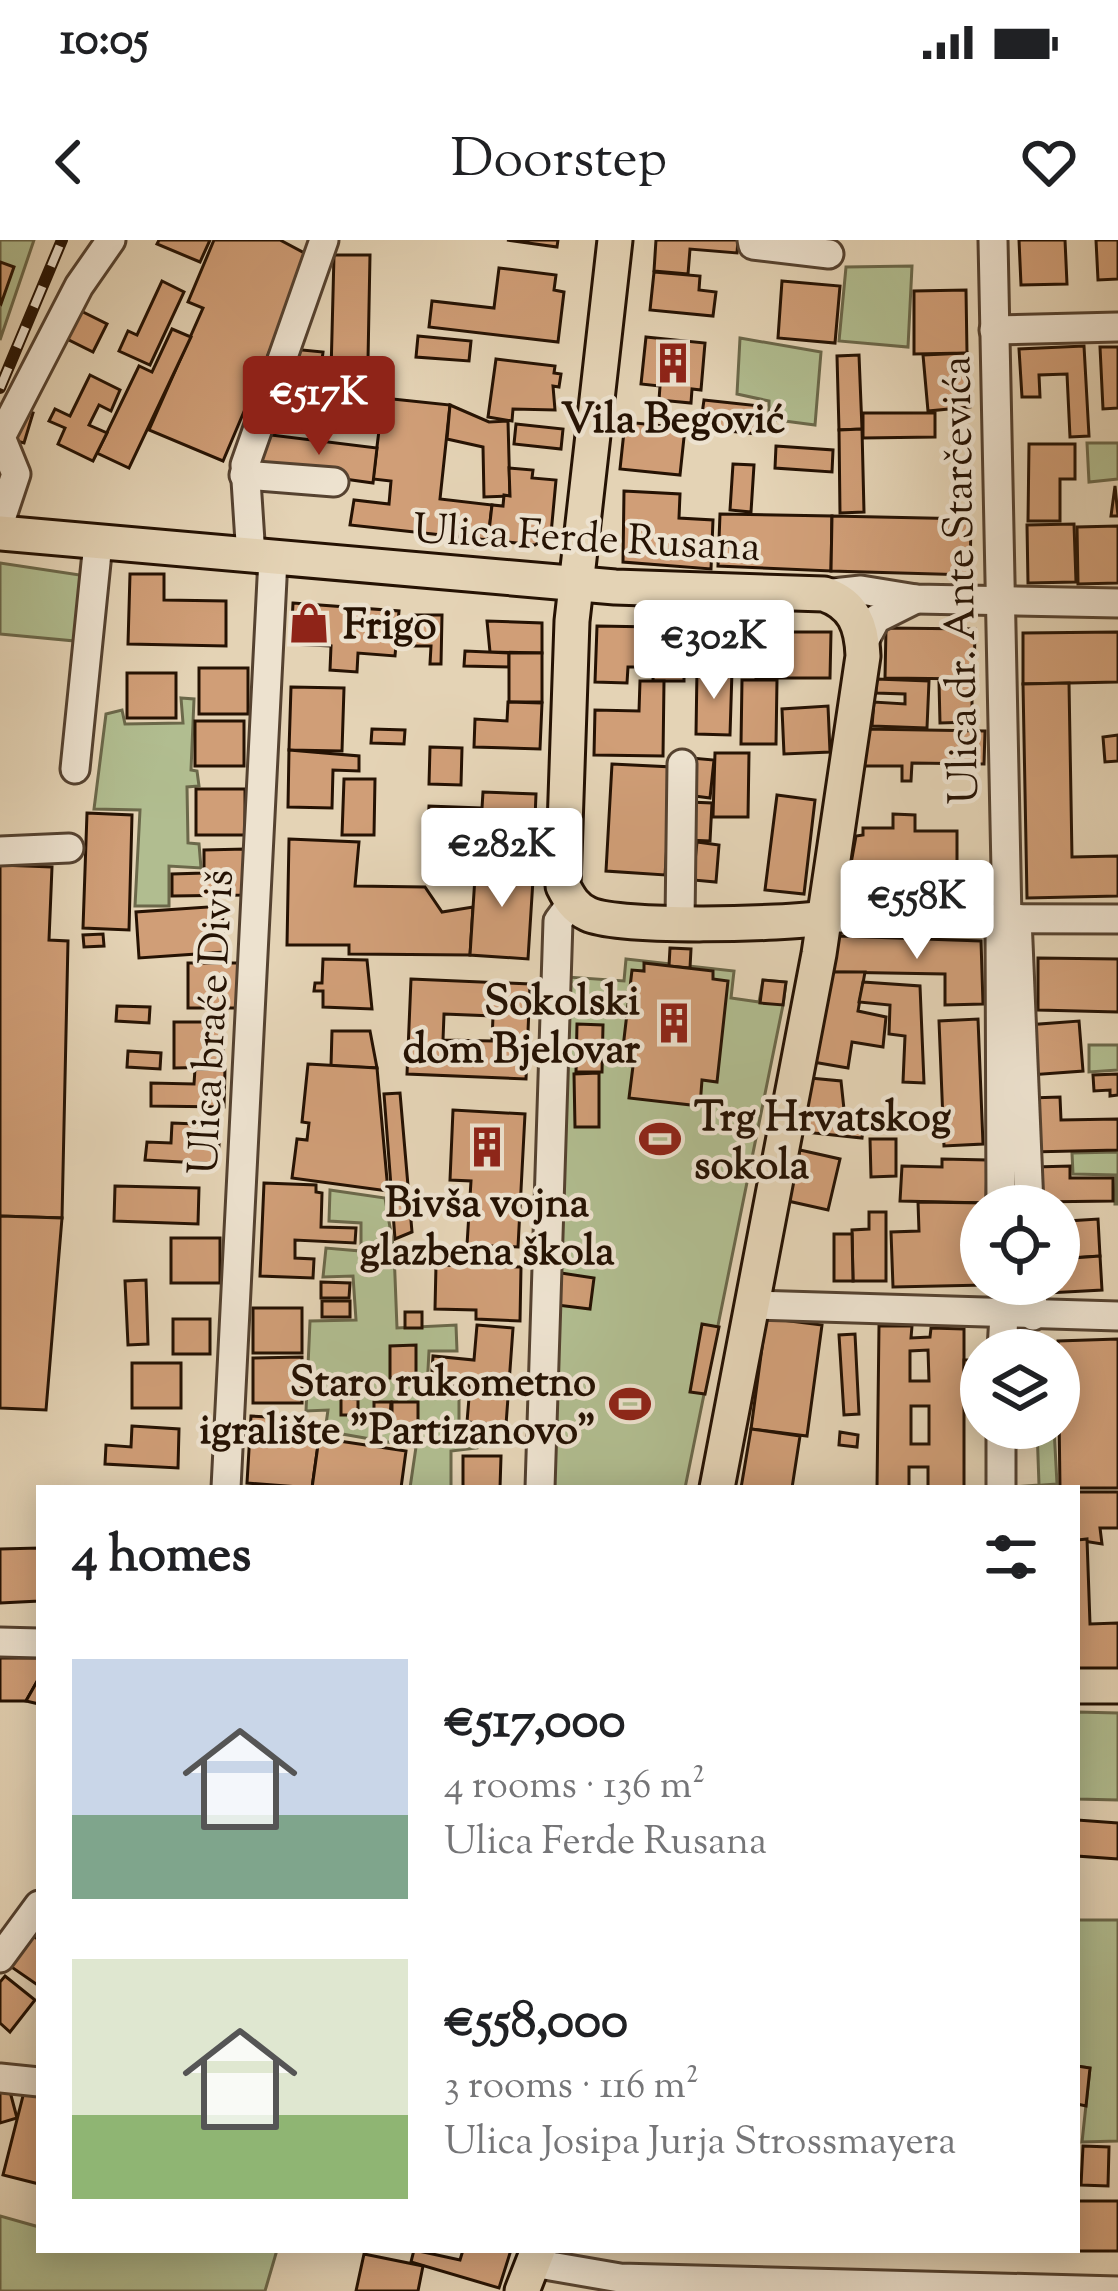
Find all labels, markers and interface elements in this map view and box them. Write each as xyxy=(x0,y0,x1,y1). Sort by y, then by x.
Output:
text: 10:05 xyxy=(60,10,149,75)
text: Doorstep xyxy=(451,123,667,201)
icon: back xyxy=(36,129,102,195)
icon: heart xyxy=(1016,129,1082,195)
building icon: Vila Begović xyxy=(650,340,696,386)
street label: Ulica dr. Ante Starčevića xyxy=(929,355,997,805)
pin: €517K xyxy=(235,356,403,458)
text: €517K xyxy=(270,367,368,423)
place label: Vila Begović xyxy=(561,392,785,452)
street label: Ulica Ferde Rusana xyxy=(411,502,762,580)
place label: Frigo xyxy=(343,598,436,658)
shop icon: Frigo xyxy=(286,600,332,646)
pin: €302K xyxy=(630,600,798,702)
text: €302K xyxy=(661,611,767,667)
pin: €282K xyxy=(418,808,586,910)
text: €282K xyxy=(448,819,556,875)
pin: €558K xyxy=(833,860,1001,962)
street label: Ulica braće Diviš xyxy=(176,868,252,1176)
text: €558K xyxy=(868,871,966,927)
place label: Sokolski dom Bjelovar xyxy=(403,974,640,1082)
building icon: Sokolski dom Bjelovar xyxy=(651,1000,697,1046)
place label: Trg Hrvatskog sokola xyxy=(694,1090,952,1198)
sports icon: Trg Hrvatskog sokola xyxy=(637,1116,683,1162)
building icon: Bivša vojna glazbena škola xyxy=(464,1124,510,1170)
place label: Bivša vojna glazbena škola xyxy=(359,1176,615,1284)
map controls xyxy=(960,1185,1080,1449)
button: locate xyxy=(960,1185,1080,1305)
button: layers xyxy=(960,1329,1080,1449)
place label: Staro rukometno igralište "Partizanovo" xyxy=(199,1355,596,1463)
sports icon: Staro rukometno igralište "Partizanovo" xyxy=(607,1381,653,1427)
text: 4 homes xyxy=(72,1521,251,1594)
icon: filters xyxy=(978,1524,1044,1590)
text: €517,000 xyxy=(444,1687,626,1760)
icon: home xyxy=(168,1707,312,1851)
text: 4 rooms · 136 m² xyxy=(444,1760,705,1816)
text: Ulica Ferde Rusana xyxy=(444,1816,767,1872)
text: €558,000 xyxy=(444,1987,628,2060)
icon: home xyxy=(168,2007,312,2151)
text: 3 rooms · 116 m² xyxy=(444,2060,699,2116)
text: Ulica Josipa Jurja Strossmayera xyxy=(444,2116,956,2172)

